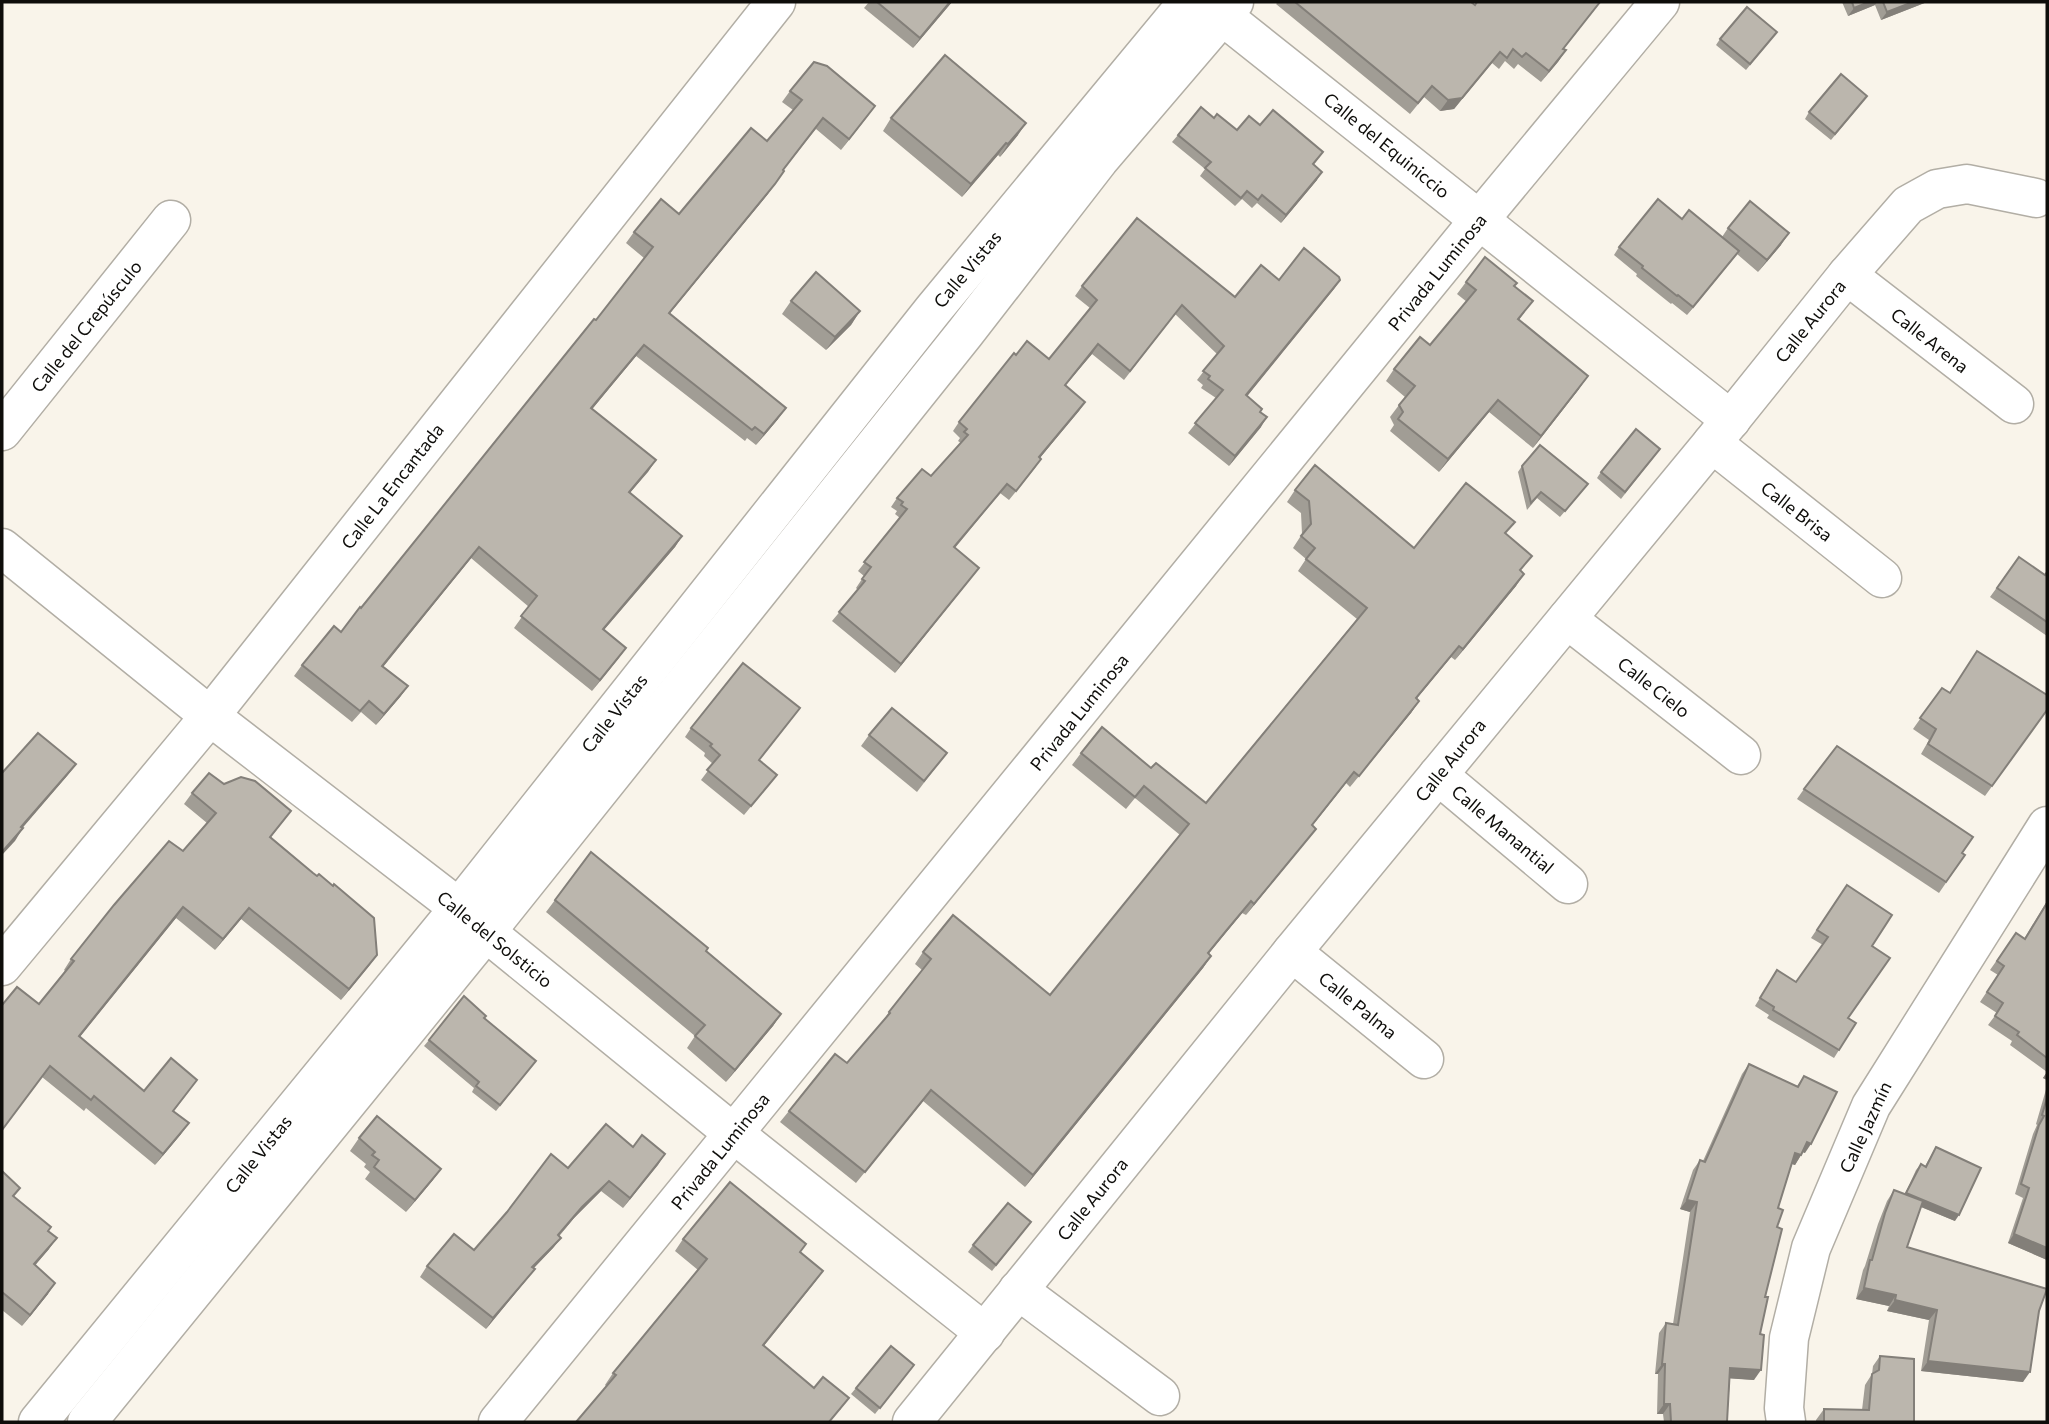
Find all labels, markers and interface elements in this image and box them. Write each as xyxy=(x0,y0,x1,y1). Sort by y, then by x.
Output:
street label: Calle del Equiniccio xyxy=(1320,87,1454,203)
street label: Privada Luminosa xyxy=(1383,209,1491,335)
street label: Calle Vistas xyxy=(928,226,1006,312)
street label: Calle del Crepúsculo xyxy=(26,255,146,397)
street label: Calle Aurora xyxy=(1770,275,1850,367)
street label: Calle Arena xyxy=(1887,303,1973,377)
street label: Calle La Encantada xyxy=(336,419,448,553)
street label: Calle Brisa xyxy=(1757,476,1837,546)
street label: Privada Luminosa xyxy=(1025,649,1133,775)
street label: Calle Cielo xyxy=(1613,652,1695,722)
street label: Calle Vistas xyxy=(576,669,652,757)
street label: Calle Aurora xyxy=(1410,714,1490,806)
street label: Calle Manantial xyxy=(1448,780,1558,878)
street label: Calle del Solsticio xyxy=(433,886,557,992)
street label: Calle Palma xyxy=(1314,967,1402,1043)
street label: Calle Jazmín xyxy=(1834,1078,1896,1176)
street label: Privada Luminosa xyxy=(666,1088,774,1214)
street label: Calle Vistas xyxy=(220,1111,296,1197)
street label: Calle Aurora xyxy=(1052,1153,1132,1245)

